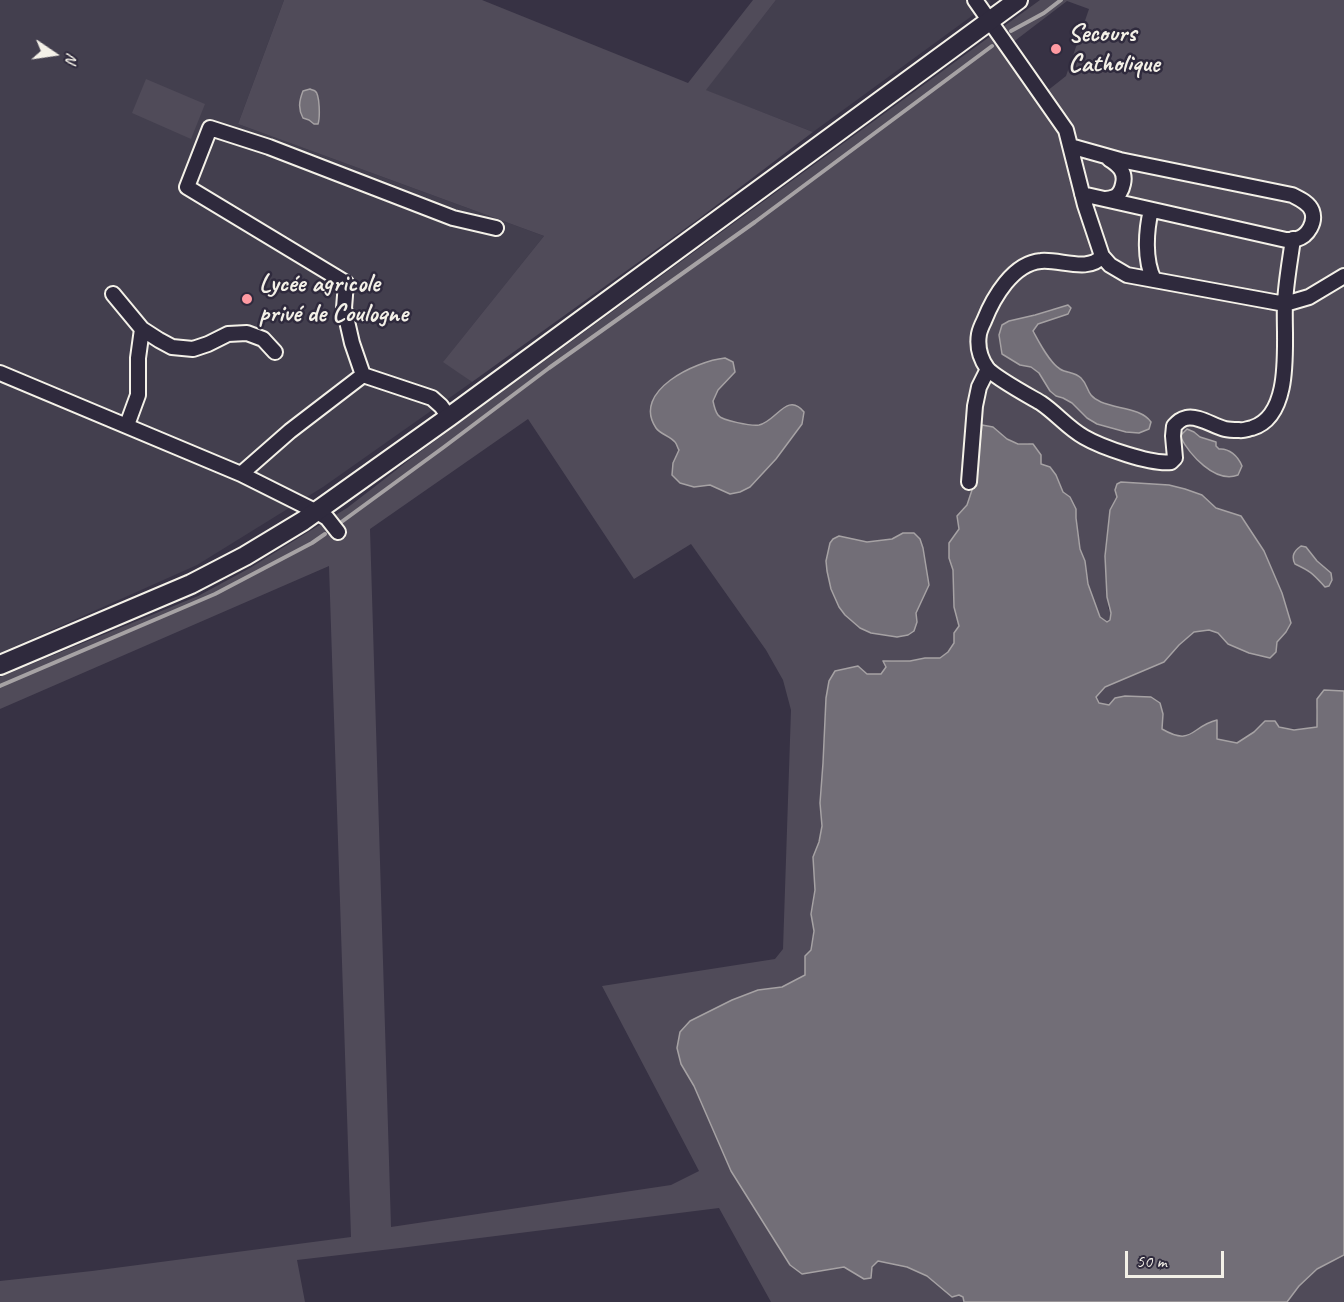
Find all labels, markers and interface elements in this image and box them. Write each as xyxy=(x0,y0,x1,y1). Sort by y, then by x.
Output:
place label: Secours Catholique xyxy=(1068,18,1160,80)
north arrow xyxy=(24,24,84,84)
marker: Secours Catholique xyxy=(1049,42,1063,56)
text: N xyxy=(61,51,82,65)
place label: Lycée agricole privé de Coulogne xyxy=(259,268,408,330)
marker: Lycée agricole privé de Coulogne xyxy=(240,292,254,306)
scale bar xyxy=(1128,1239,1227,1277)
text: 50 m xyxy=(1136,1250,1167,1272)

